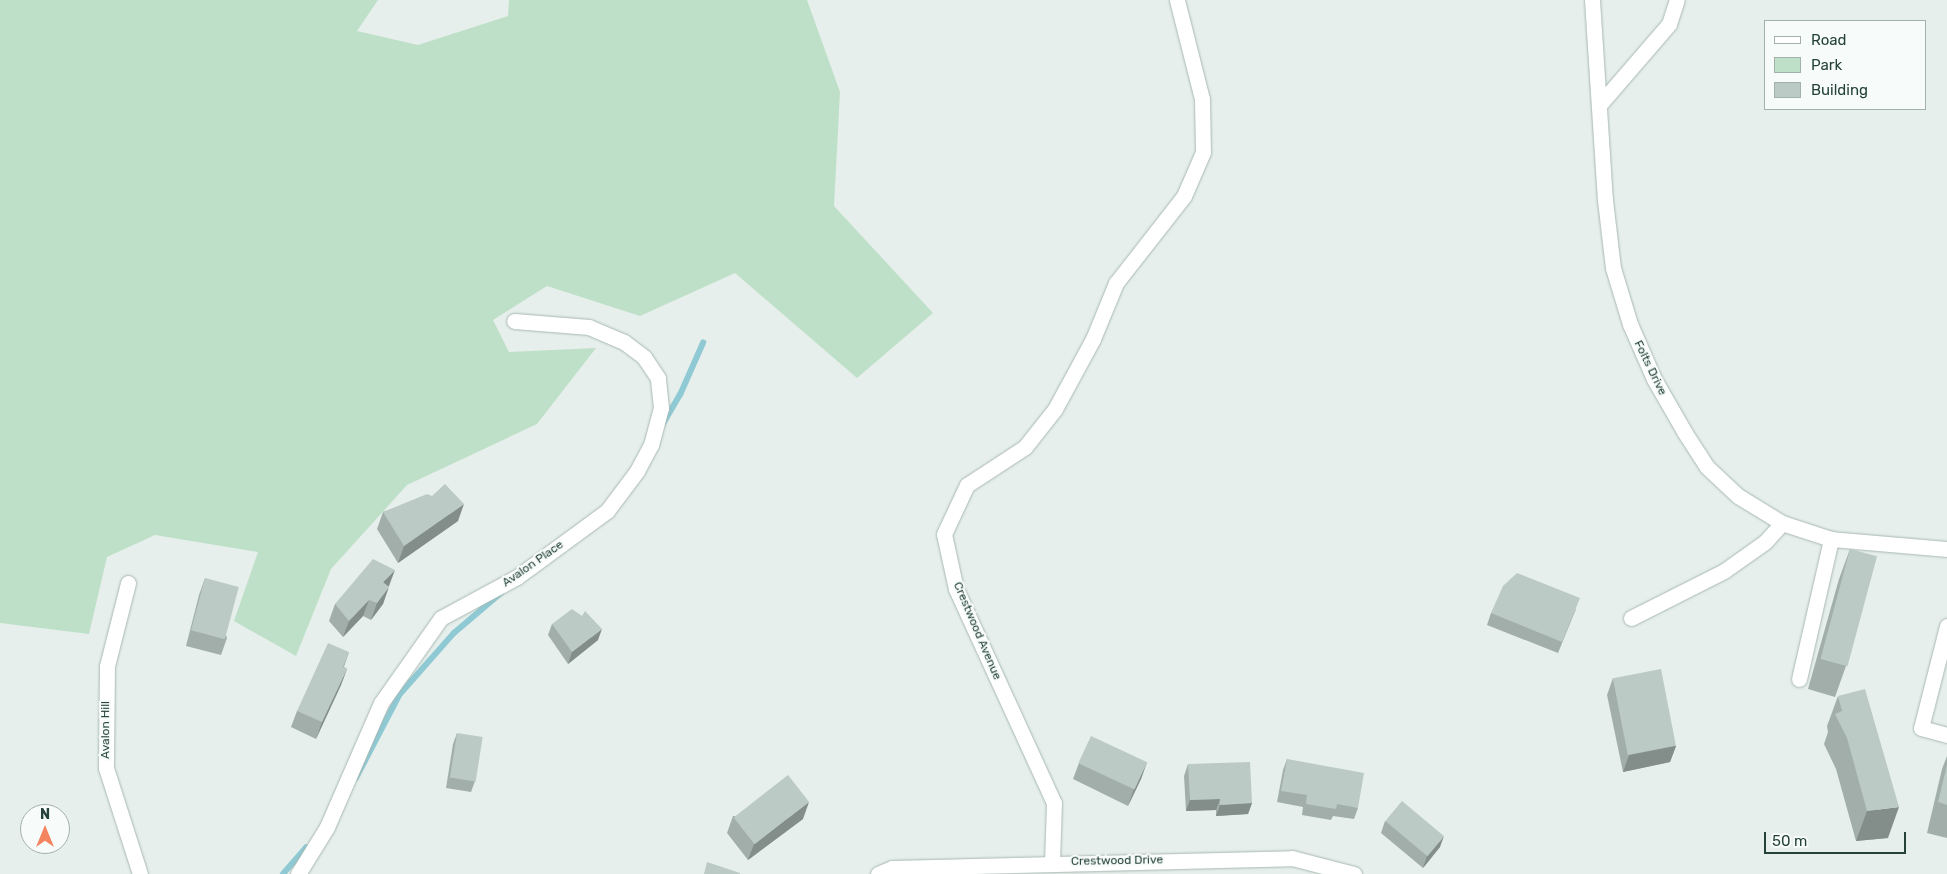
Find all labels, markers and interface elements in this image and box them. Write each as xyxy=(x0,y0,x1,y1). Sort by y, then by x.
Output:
legend xyxy=(1764,20,1927,110)
text: Road xyxy=(1811,31,1847,49)
text: Park xyxy=(1811,56,1842,74)
text: Building xyxy=(1811,81,1868,99)
street label: Folts Drive xyxy=(1631,338,1669,398)
street label: Avalon Place xyxy=(500,538,566,590)
street label: Crestwood Avenue xyxy=(950,580,1004,682)
street label: Avalon Hill xyxy=(99,701,113,759)
north arrow xyxy=(20,804,70,854)
text: N xyxy=(40,806,50,823)
scale bar xyxy=(1767,822,1910,854)
text: 50 m xyxy=(1772,832,1807,850)
street label: Crestwood Drive xyxy=(1071,853,1163,869)

